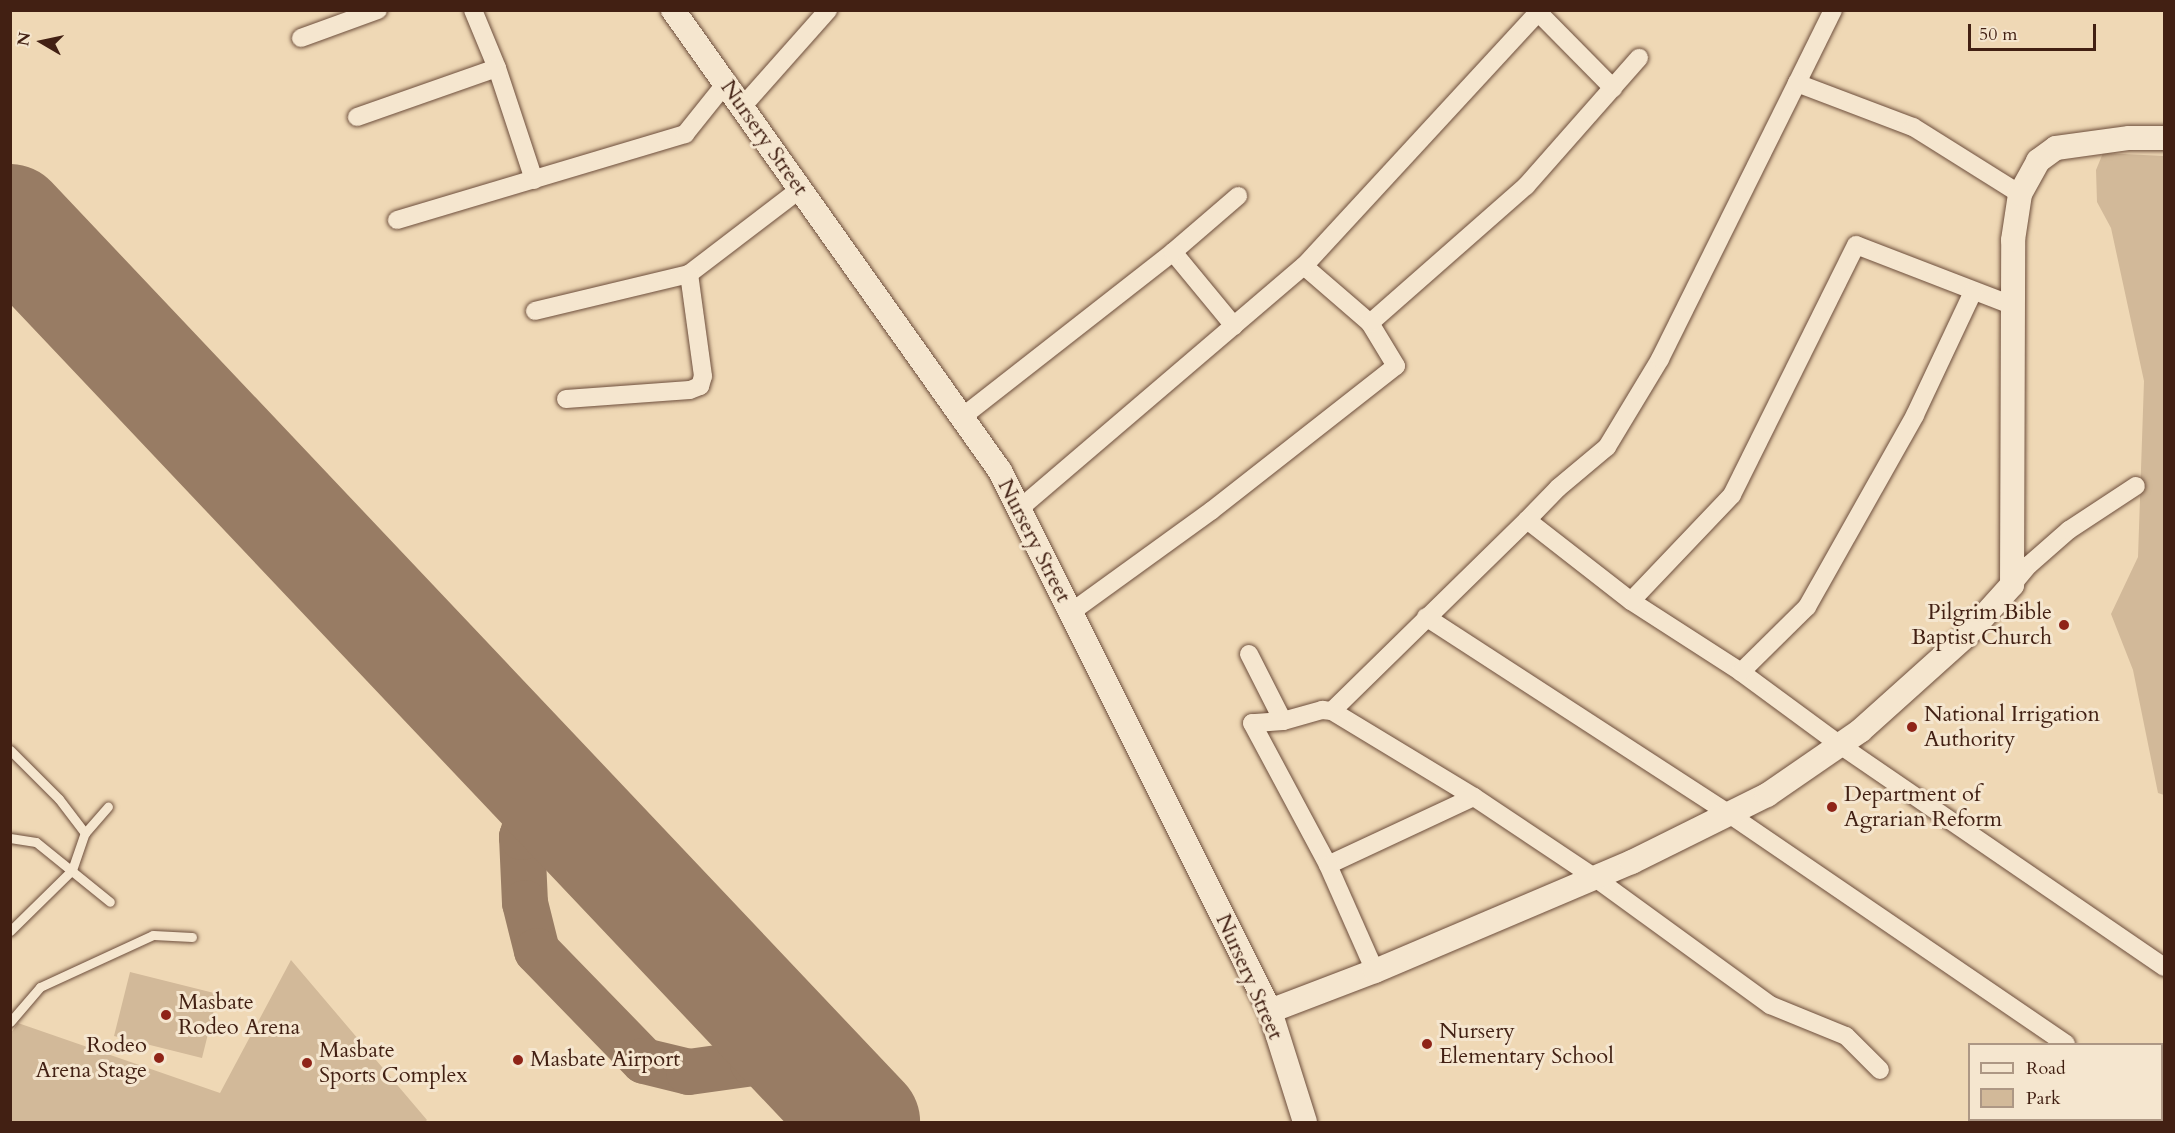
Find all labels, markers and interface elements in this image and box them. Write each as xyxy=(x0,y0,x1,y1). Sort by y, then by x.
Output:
north arrow xyxy=(12,12,72,72)
scale bar xyxy=(1971,12,2098,50)
text: 50 m xyxy=(1979,22,2018,47)
text: N xyxy=(12,31,36,48)
street label: Nursery Street xyxy=(715,75,813,201)
street label: Nursery Street xyxy=(992,475,1076,607)
place label: Pilgrim Bible Baptist Church xyxy=(1911,599,2052,650)
marker: Pilgrim Bible Baptist Church xyxy=(2057,618,2071,632)
place label: National Irrigation Authority xyxy=(1924,701,2100,752)
marker: National Irrigation Authority xyxy=(1905,720,1919,734)
place label: Department of Agrarian Reform xyxy=(1844,781,2002,832)
marker: Department of Agrarian Reform xyxy=(1825,800,1839,814)
street label: Nursery Street xyxy=(1210,910,1288,1044)
place label: Masbate Rodeo Arena xyxy=(178,989,300,1040)
marker: Masbate Rodeo Arena xyxy=(159,1008,173,1022)
place label: Nursery Elementary School xyxy=(1439,1018,1614,1070)
place label: Rodeo Arena Stage xyxy=(36,1032,147,1084)
place label: Masbate Sports Complex xyxy=(319,1037,467,1088)
marker: Nursery Elementary School xyxy=(1420,1037,1434,1051)
legend xyxy=(1968,1043,2163,1121)
place label: Masbate Airport xyxy=(530,1047,680,1073)
marker: Rodeo Arena Stage xyxy=(152,1051,166,1065)
marker: Masbate Airport xyxy=(511,1053,525,1067)
marker: Masbate Sports Complex xyxy=(300,1056,314,1070)
text: Road xyxy=(2026,1056,2066,1081)
text: Park xyxy=(2026,1086,2061,1111)

